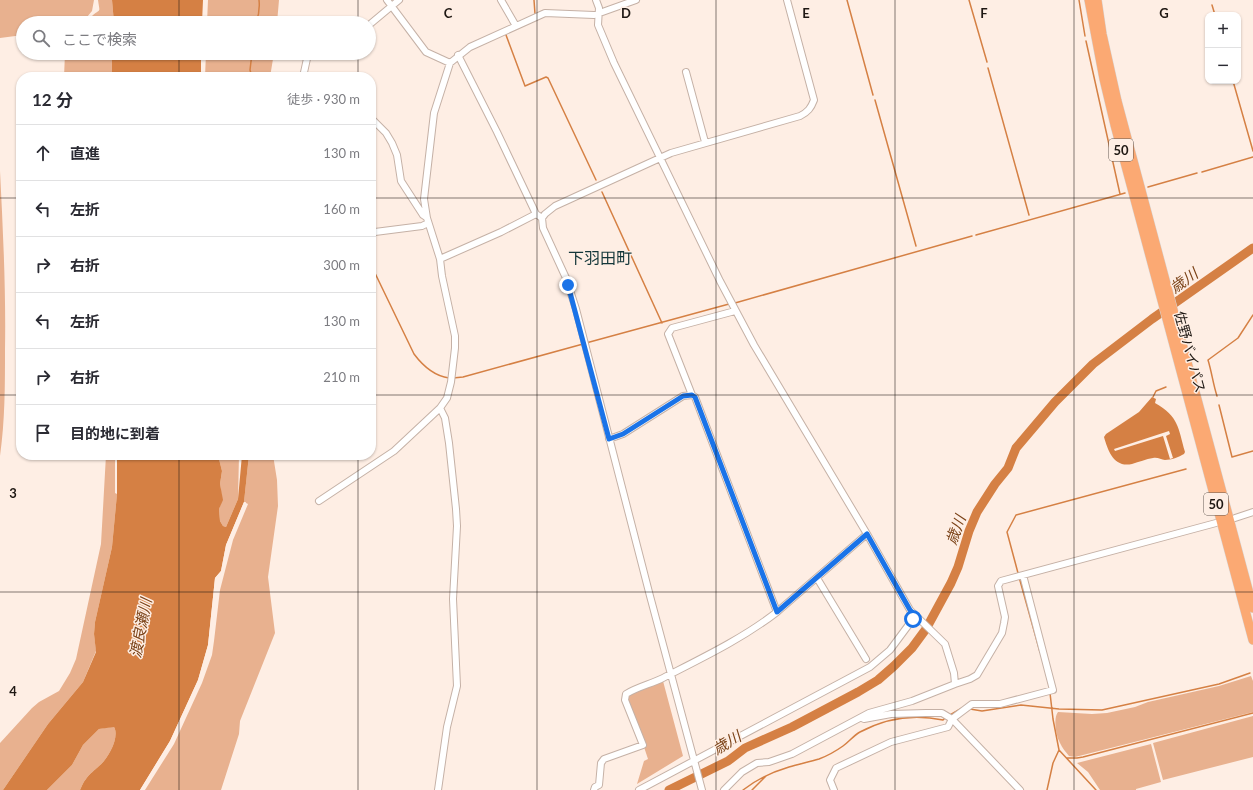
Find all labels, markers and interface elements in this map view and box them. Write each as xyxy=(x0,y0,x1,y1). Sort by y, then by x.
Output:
text: C xyxy=(444,5,453,21)
text: D xyxy=(621,5,631,21)
text: E xyxy=(802,5,810,21)
text: F xyxy=(980,5,988,21)
text: G xyxy=(1159,5,1169,21)
map controls xyxy=(1205,12,1241,84)
button: + xyxy=(1205,12,1241,48)
search box xyxy=(16,16,376,60)
icon: search xyxy=(30,27,52,49)
text: ここで検索 xyxy=(62,30,137,48)
button: − xyxy=(1205,48,1241,84)
text: 12 分 xyxy=(32,89,73,110)
text: 徒歩 · 930 m xyxy=(287,91,360,107)
road number: 50 xyxy=(1109,139,1133,161)
icon: ahead xyxy=(32,142,54,164)
text: 直進 xyxy=(70,144,100,162)
text: 130 m xyxy=(323,145,360,161)
icon: left xyxy=(32,198,54,220)
text: 左折 xyxy=(70,200,100,218)
text: 160 m xyxy=(323,201,360,217)
district label: 下羽田町 xyxy=(568,248,632,267)
icon: right xyxy=(32,254,54,276)
text: 右折 xyxy=(70,256,100,274)
text: 300 m xyxy=(323,257,360,273)
water label: 歳川 xyxy=(1166,263,1202,296)
route end xyxy=(559,276,577,294)
street label: 佐野バイパス xyxy=(1171,309,1210,395)
icon: left xyxy=(32,310,54,332)
text: 左折 xyxy=(70,312,100,330)
text: 130 m xyxy=(323,313,360,329)
icon: right xyxy=(32,366,54,388)
text: 右折 xyxy=(70,368,100,386)
text: 210 m xyxy=(323,369,360,385)
icon: arrive xyxy=(32,422,54,444)
text: 目的地に到着 xyxy=(70,424,160,442)
text: 3 xyxy=(9,485,17,501)
road number: 50 xyxy=(1204,493,1228,515)
water label: 歳川 xyxy=(941,511,969,547)
water label: 渡良瀬川 xyxy=(125,595,155,659)
route start xyxy=(904,610,922,628)
text: 4 xyxy=(9,683,17,699)
water label: 歳川 xyxy=(709,726,746,758)

